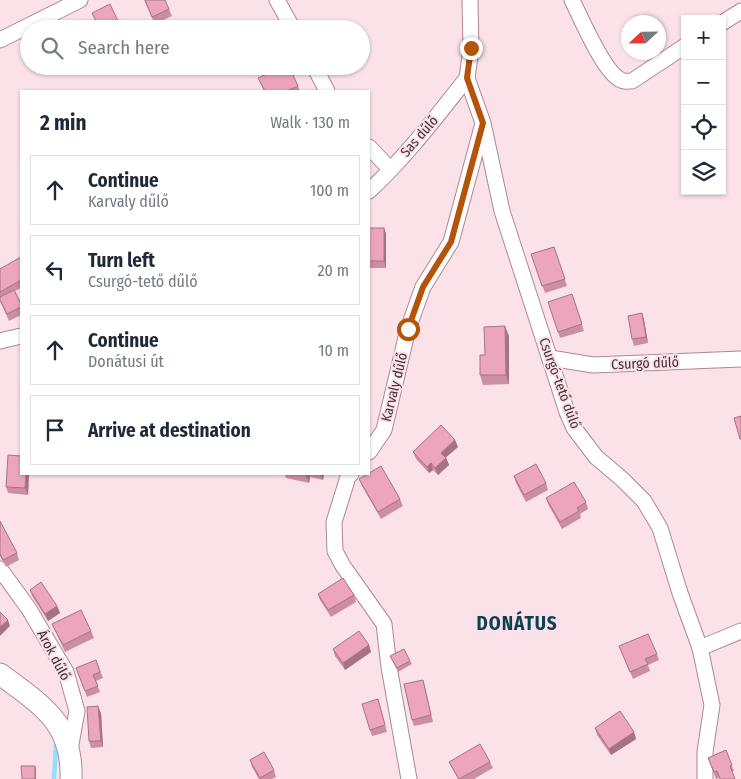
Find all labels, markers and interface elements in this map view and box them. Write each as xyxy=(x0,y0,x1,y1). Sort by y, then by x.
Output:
north arrow xyxy=(621,15,666,60)
map controls xyxy=(681,15,726,195)
button: + xyxy=(681,15,726,60)
search box xyxy=(20,20,370,75)
icon: search xyxy=(38,34,66,62)
text: Search here xyxy=(78,36,170,59)
route end xyxy=(460,37,483,60)
button: − xyxy=(681,60,726,105)
button: locate xyxy=(681,105,726,150)
text: 2 min xyxy=(40,110,87,136)
street label: Sas dűlő xyxy=(397,112,442,160)
text: Walk · 130 m xyxy=(270,113,350,132)
button: layers xyxy=(681,150,726,195)
text: Continue xyxy=(88,169,159,192)
icon: ahead xyxy=(41,176,69,204)
text: 100 m xyxy=(310,181,349,200)
text: Karvaly dűlő xyxy=(88,192,169,211)
text: Turn left xyxy=(88,249,155,272)
icon: left xyxy=(41,256,69,284)
text: 20 m xyxy=(318,261,349,280)
text: Csurgó-tető dűlő xyxy=(88,272,198,291)
route start xyxy=(397,318,420,341)
text: Continue xyxy=(88,329,159,352)
street label: Csurgó-tető dűlő xyxy=(535,335,584,431)
icon: ahead xyxy=(41,336,69,364)
text: 10 m xyxy=(318,341,349,360)
street label: Karvaly dűlő xyxy=(378,351,411,423)
text: Donátusi út xyxy=(88,352,164,371)
street label: Csurgó dűlő xyxy=(611,354,679,373)
icon: arrive xyxy=(41,416,69,444)
text: Arrive at destination xyxy=(88,419,251,442)
district label: DONÁTUS xyxy=(476,610,558,635)
street label: Árok dűlő xyxy=(33,627,75,683)

